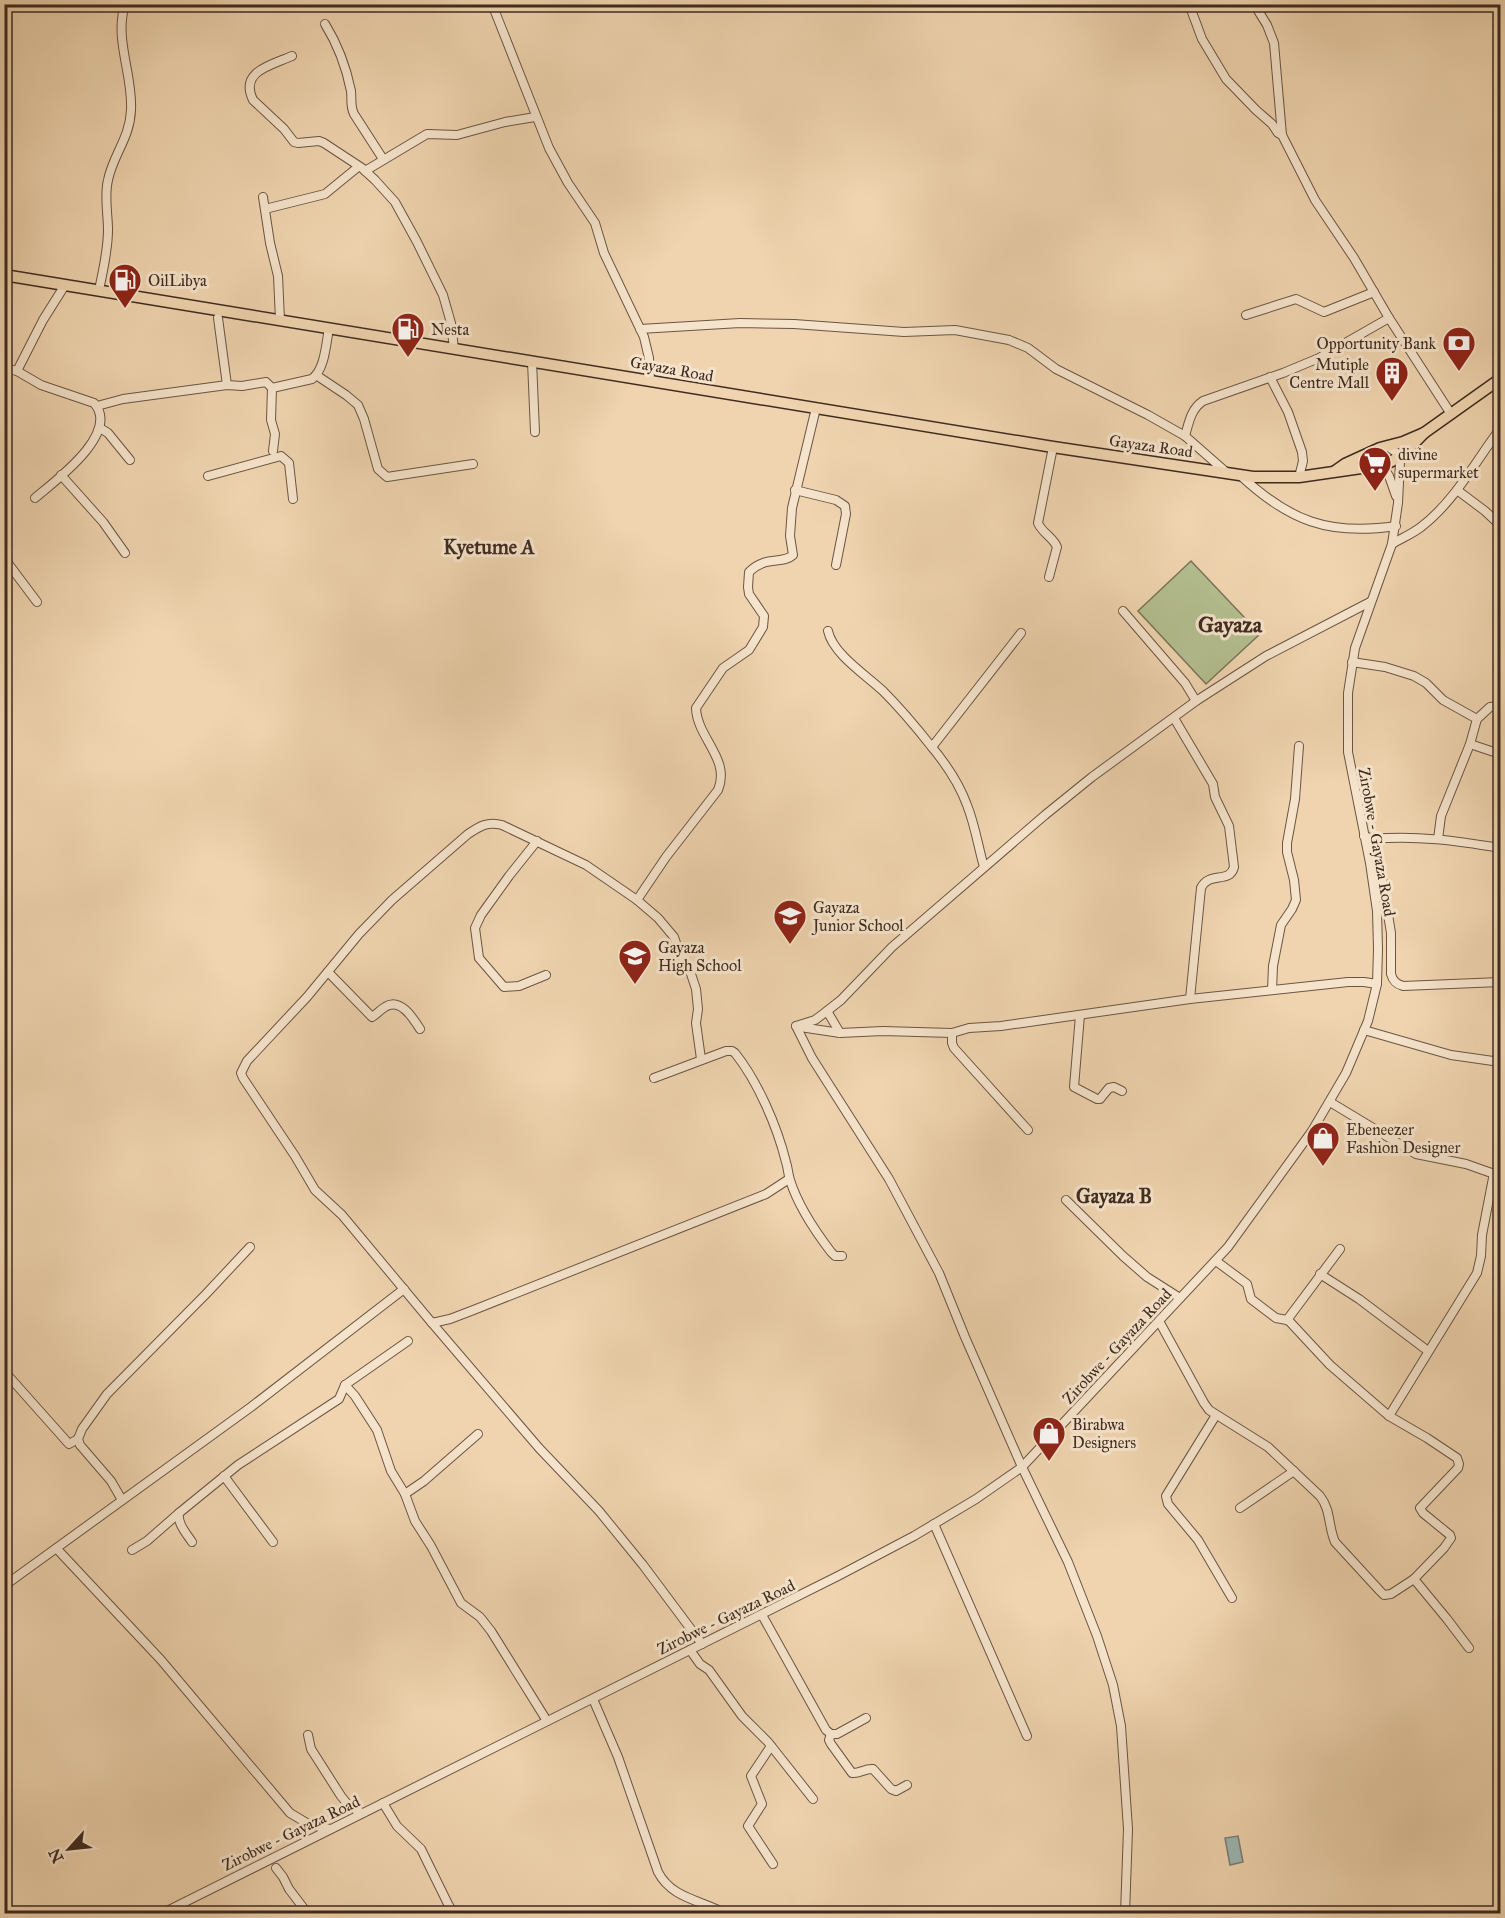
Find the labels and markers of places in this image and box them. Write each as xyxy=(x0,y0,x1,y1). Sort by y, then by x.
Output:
fuel station icon: OilLibya xyxy=(107,262,143,309)
place label: OilLibya xyxy=(148,271,207,290)
fuel station icon: Nesta xyxy=(390,311,426,358)
place label: Nesta xyxy=(431,320,469,339)
bank icon: Opportunity Bank xyxy=(1441,325,1477,372)
place label: Opportunity Bank xyxy=(1316,334,1437,353)
place label: Mutiple Centre Mall xyxy=(1289,355,1370,392)
building icon: Mutiple Centre Mall xyxy=(1374,355,1410,402)
supermarket icon: divine supermarket xyxy=(1357,445,1393,492)
place label: divine supermarket xyxy=(1398,445,1479,482)
school or university icon: Gayaza Junior School xyxy=(772,898,808,945)
place label: Gayaza Junior School xyxy=(811,898,904,936)
school or university icon: Gayaza High School xyxy=(617,938,653,985)
place label: Gayaza High School xyxy=(658,938,742,976)
shop icon: Ebeneezer Fashion Designer xyxy=(1305,1120,1341,1167)
place label: Ebeneezer Fashion Designer xyxy=(1346,1120,1460,1158)
shop icon: Birabwa Designers xyxy=(1031,1415,1067,1462)
place label: Birabwa Designers xyxy=(1072,1415,1136,1453)

